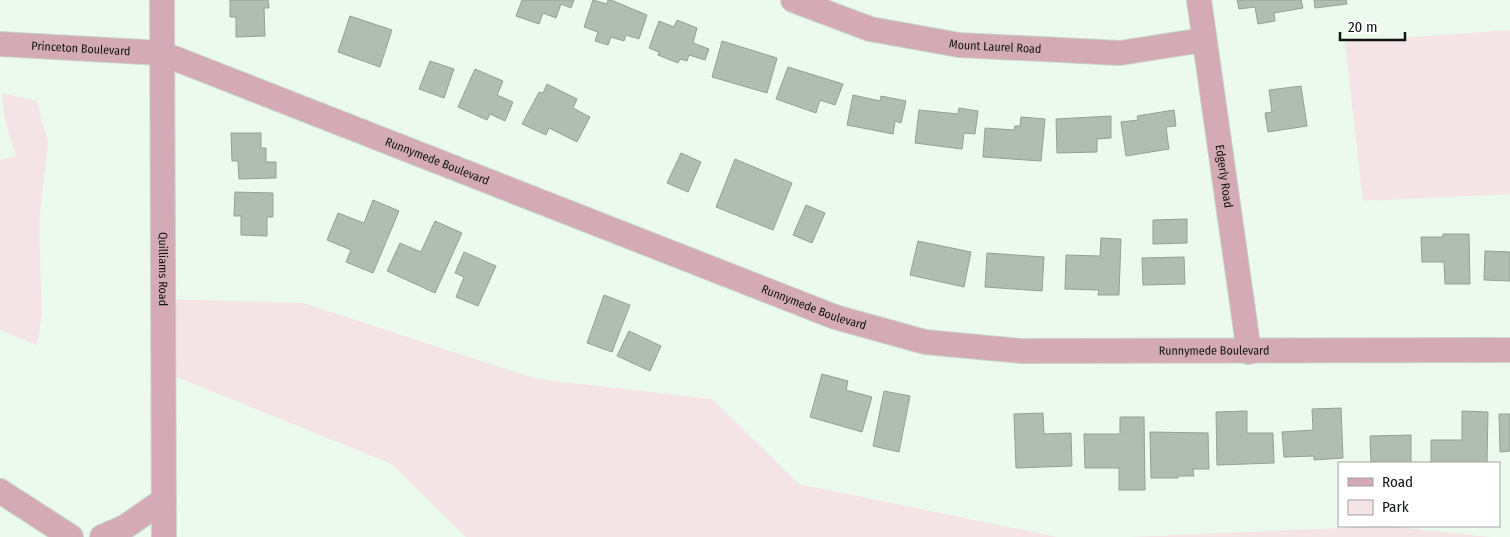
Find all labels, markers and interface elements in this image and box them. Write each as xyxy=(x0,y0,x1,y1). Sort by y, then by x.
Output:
scale bar xyxy=(1340,10,1405,42)
text: 20 m xyxy=(1348,18,1378,36)
street label: Mount Laurel Road xyxy=(948,36,1042,56)
street label: Princeton Boulevard xyxy=(31,39,131,58)
street label: Runnymede Boulevard xyxy=(383,135,491,188)
street label: Edgerly Road xyxy=(1213,144,1235,209)
street label: Quilliams Road xyxy=(156,232,170,306)
street label: Runnymede Boulevard xyxy=(759,282,868,332)
street label: Runnymede Boulevard xyxy=(1159,343,1269,358)
legend xyxy=(1338,462,1500,527)
text: Road xyxy=(1382,473,1413,491)
text: Park xyxy=(1382,498,1409,516)

